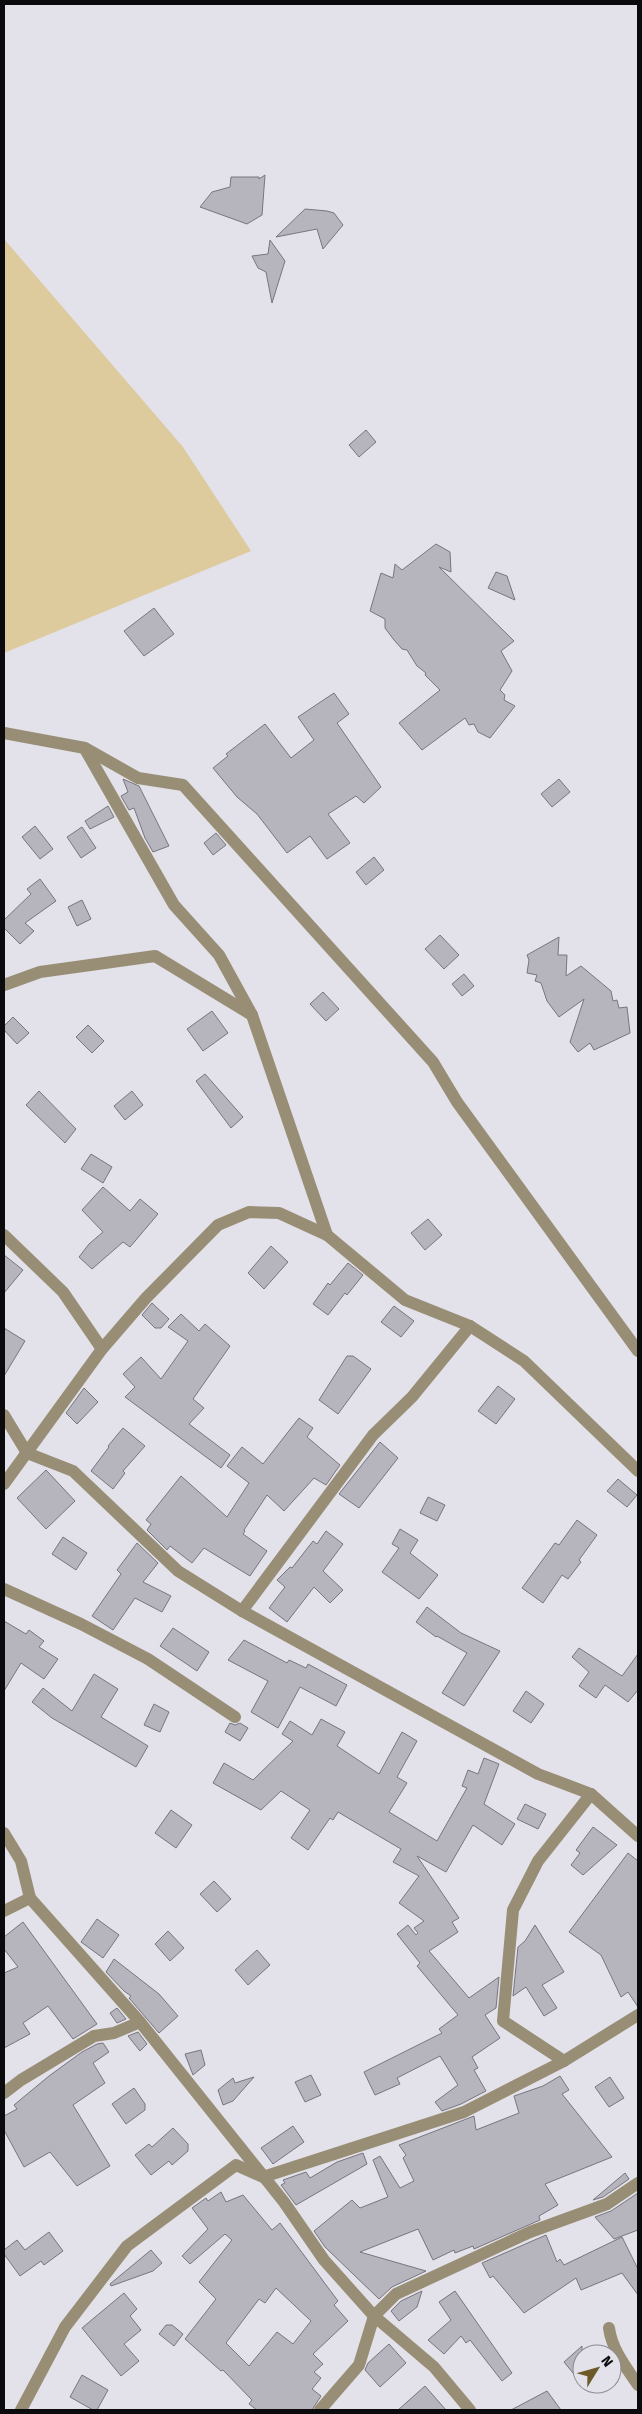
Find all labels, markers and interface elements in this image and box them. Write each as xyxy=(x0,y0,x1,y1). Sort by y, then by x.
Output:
north arrow xyxy=(572,2344,622,2394)
text: N xyxy=(597,2353,617,2370)

